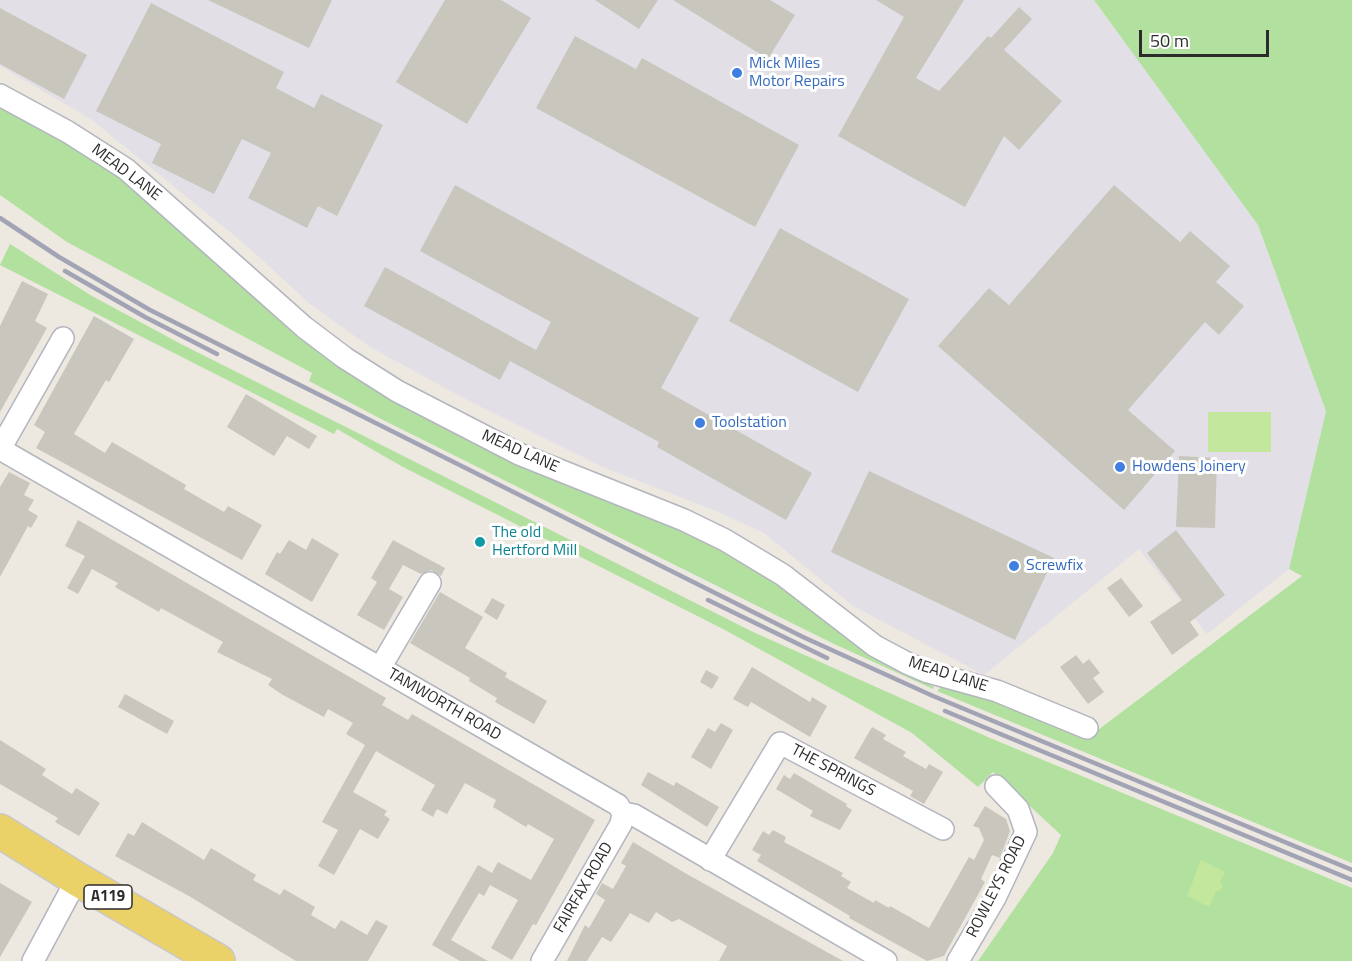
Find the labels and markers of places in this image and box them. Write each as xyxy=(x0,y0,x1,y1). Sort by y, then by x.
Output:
place label: Mick Miles Motor Repairs xyxy=(749,54,845,92)
marker: Mick Miles Motor Repairs xyxy=(730,66,744,80)
place label: Toolstation xyxy=(712,413,787,433)
marker: Toolstation xyxy=(693,416,707,430)
place label: Howdens Joinery xyxy=(1132,457,1246,477)
marker: Howdens Joinery xyxy=(1113,460,1127,474)
place label: The old Hertford Mill xyxy=(492,523,577,561)
marker: The old Hertford Mill xyxy=(473,535,487,549)
place label: Screwfix xyxy=(1026,556,1083,576)
marker: Screwfix xyxy=(1007,559,1021,573)

